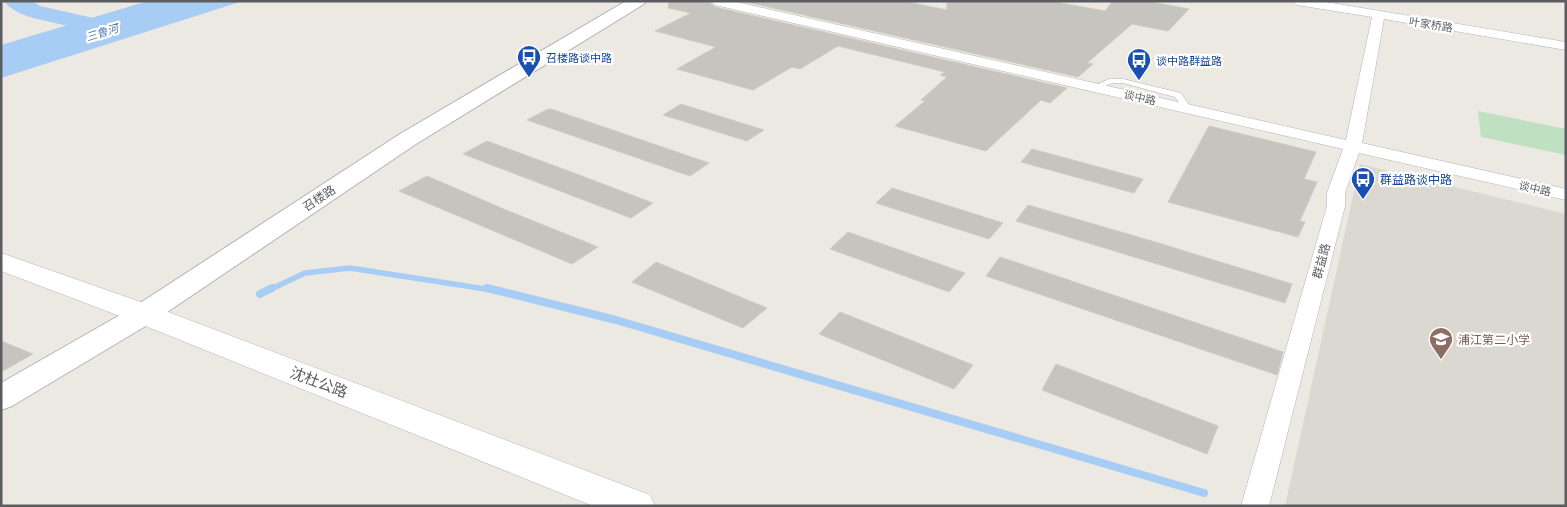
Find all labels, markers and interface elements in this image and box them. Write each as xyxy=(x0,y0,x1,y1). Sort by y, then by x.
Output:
street label: 叶家桥路 xyxy=(1408,13,1454,35)
water label: 三鲁河 xyxy=(84,19,122,44)
bus stop icon: 召楼路谈中路 xyxy=(516,44,542,78)
bus stop icon: 谈中路群益路 xyxy=(1126,47,1152,81)
place label: 召楼路谈中路 xyxy=(546,50,612,65)
place label: 谈中路群益路 xyxy=(1156,53,1222,68)
street label: 谈中路 xyxy=(1122,86,1158,108)
bus stop icon: 群益路谈中路 xyxy=(1350,166,1376,200)
place label: 群益路谈中路 xyxy=(1380,171,1452,188)
street label: 谈中路 xyxy=(1517,177,1553,199)
street label: 召楼路 xyxy=(299,181,339,215)
street label: 群益路 xyxy=(1308,241,1334,281)
school or university icon: 浦江第二小学 xyxy=(1428,326,1454,360)
place label: 浦江第二小学 xyxy=(1458,331,1530,348)
street label: 沈杜公路 xyxy=(287,361,351,403)

